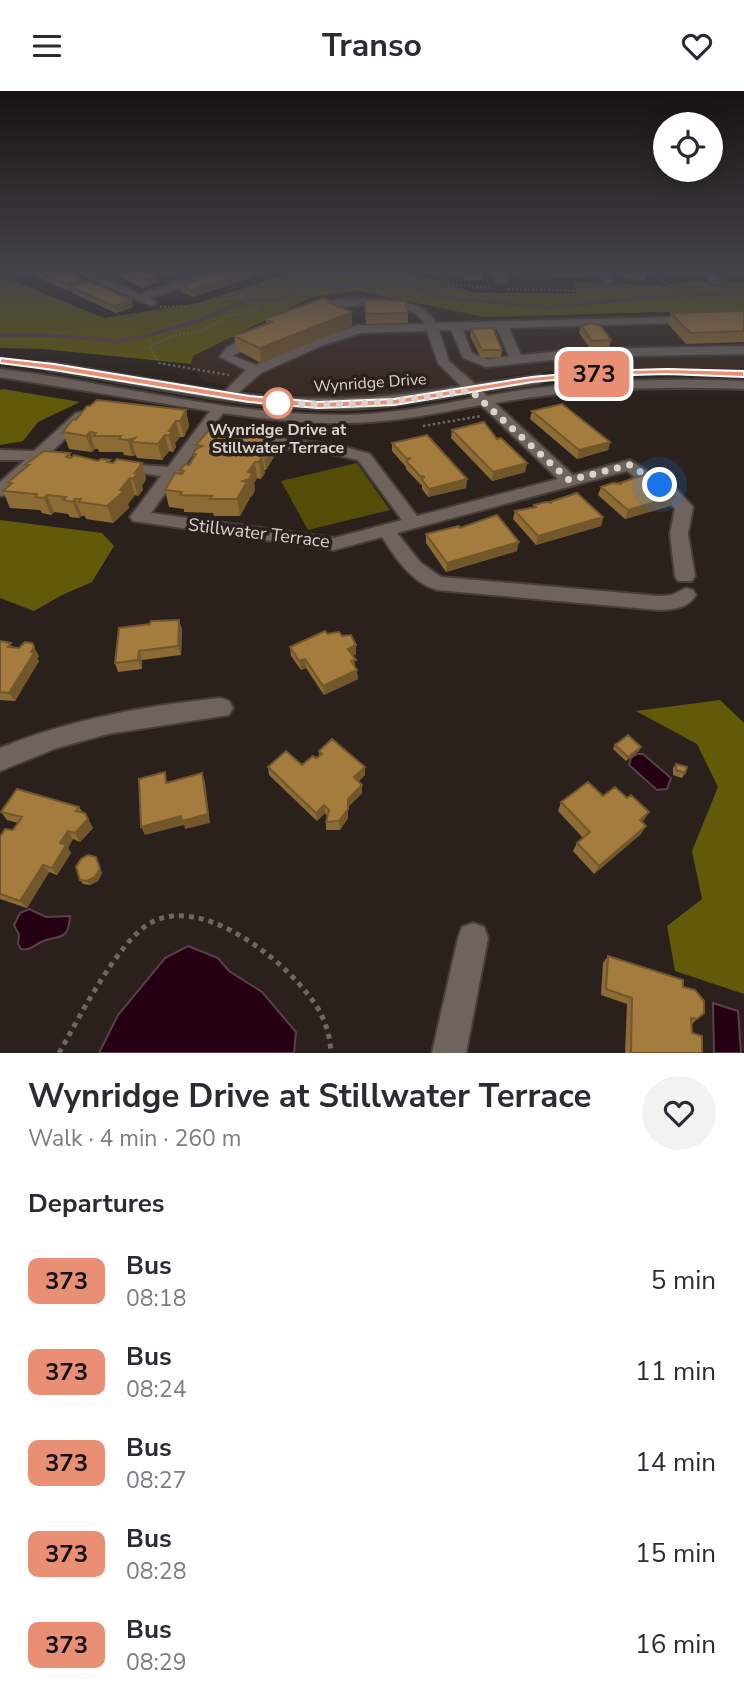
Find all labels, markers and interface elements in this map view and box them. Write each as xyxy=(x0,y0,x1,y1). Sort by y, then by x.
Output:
text: Transo xyxy=(322,24,422,67)
icon: menu xyxy=(28,27,66,65)
icon: heart xyxy=(678,27,716,65)
map controls xyxy=(653,112,723,182)
button: locate xyxy=(653,112,723,182)
line badge: 373 xyxy=(554,351,634,397)
text: 373 xyxy=(572,358,616,390)
street label: Wynridge Drive xyxy=(313,368,427,398)
marker: Wynridge Drive at Stillwater Terrace xyxy=(263,388,293,418)
place label: Wynridge Drive at Stillwater Terrace xyxy=(210,419,347,459)
your location xyxy=(642,467,677,502)
street label: Stillwater Terrace xyxy=(187,512,331,554)
text: Wynridge Drive at Stillwater Terrace xyxy=(28,1074,591,1119)
button: heart xyxy=(642,1076,716,1150)
text: Walk · 4 min · 260 m xyxy=(28,1123,241,1154)
text: Departures xyxy=(28,1186,164,1221)
text: Bus xyxy=(126,1248,172,1283)
text: 5 min xyxy=(651,1263,716,1298)
text: 373 xyxy=(45,1265,88,1297)
text: 08:18 xyxy=(126,1283,186,1314)
text: Bus xyxy=(126,1339,172,1374)
text: 11 min xyxy=(635,1354,716,1389)
text: 373 xyxy=(45,1356,88,1388)
text: 08:24 xyxy=(126,1374,186,1405)
text: Bus xyxy=(126,1430,172,1465)
text: 14 min xyxy=(635,1445,716,1480)
text: 373 xyxy=(45,1447,88,1479)
text: 08:27 xyxy=(126,1465,186,1496)
text: Bus xyxy=(126,1521,172,1556)
text: 15 min xyxy=(635,1536,716,1571)
text: 373 xyxy=(45,1538,88,1570)
text: 08:28 xyxy=(126,1556,186,1587)
text: Bus xyxy=(126,1612,172,1647)
text: 16 min xyxy=(635,1627,716,1662)
text: 373 xyxy=(45,1629,88,1661)
text: 08:29 xyxy=(126,1647,186,1678)

